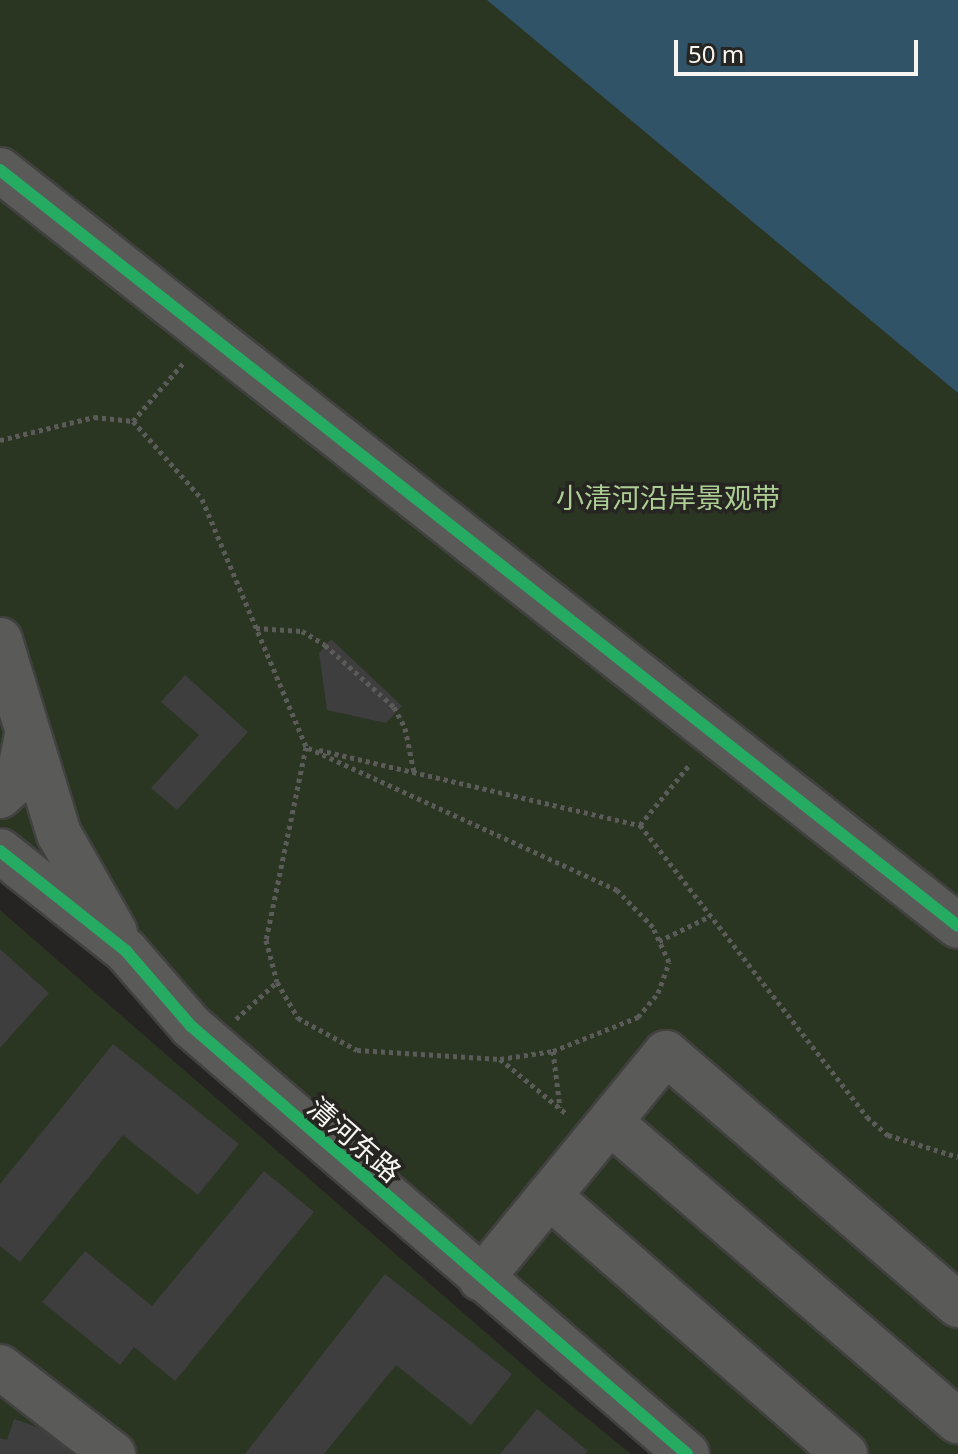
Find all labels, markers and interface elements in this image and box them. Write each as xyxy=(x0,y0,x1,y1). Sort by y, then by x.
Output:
scale bar xyxy=(678,24,922,74)
text: 50 m xyxy=(688,37,744,70)
park label: 小清河沿岸景观带 xyxy=(556,480,780,514)
street label: 清河东路 xyxy=(302,1090,408,1188)

